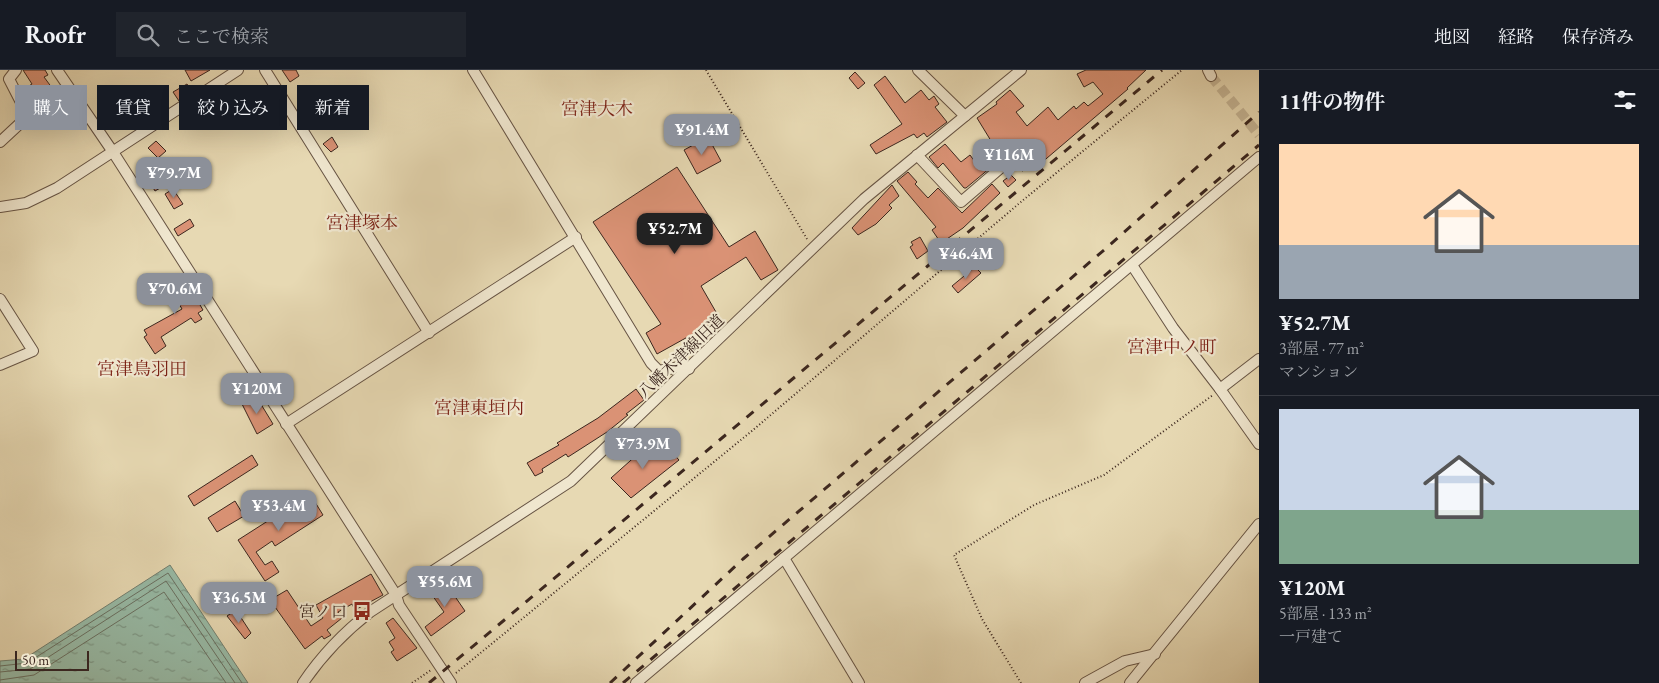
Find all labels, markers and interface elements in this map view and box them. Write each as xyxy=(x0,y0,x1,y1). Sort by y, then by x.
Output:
search box xyxy=(116,12,466,57)
text: Roofr xyxy=(25,19,86,50)
icon: search xyxy=(134,21,162,49)
text: ここで検索 xyxy=(174,24,269,49)
text: 地図 xyxy=(1434,25,1470,48)
text: 経路 xyxy=(1498,25,1534,48)
text: 保存済み xyxy=(1562,25,1634,48)
chip: 購入 xyxy=(15,85,87,130)
chip: 賃貸 xyxy=(97,85,169,130)
chip: 絞り込み xyxy=(179,85,287,130)
chip: 新着 xyxy=(297,85,369,130)
icon: filters xyxy=(1611,86,1639,114)
text: 11件の物件 xyxy=(1279,88,1385,115)
district label: 宮津大木 xyxy=(561,97,633,120)
pin: ¥91.4M xyxy=(661,114,743,156)
text: ¥91.4M xyxy=(675,119,729,140)
pin: ¥116M xyxy=(974,138,1044,181)
text: ¥116M xyxy=(984,144,1034,165)
pin: ¥79.7M xyxy=(133,156,215,199)
text: ¥79.7M xyxy=(147,162,201,183)
icon: home xyxy=(1414,176,1504,266)
district label: 宮津塚本 xyxy=(326,211,398,234)
pin: ¥52.7M xyxy=(634,212,716,255)
text: ¥52.7M xyxy=(648,218,702,239)
pin: ¥46.4M xyxy=(925,238,1007,280)
text: ¥46.4M xyxy=(939,243,993,264)
pin: ¥70.6M xyxy=(134,272,216,315)
text: ¥70.6M xyxy=(148,278,202,299)
text: ¥52.7M xyxy=(1279,309,1350,336)
street label: 八幡木津線旧道 xyxy=(633,310,729,402)
district label: 宮津中ノ町 xyxy=(1127,335,1217,358)
text: 3部屋 · 77 m² xyxy=(1279,338,1364,359)
district label: 宮津鳥羽田 xyxy=(97,357,187,380)
text: マンション xyxy=(1279,361,1358,382)
pin: ¥120M xyxy=(222,372,292,415)
text: ¥120M xyxy=(232,378,282,399)
district label: 宮津東垣内 xyxy=(434,396,524,419)
pin: ¥73.9M xyxy=(602,428,684,470)
text: ¥73.9M xyxy=(616,433,670,454)
icon: home xyxy=(1414,442,1504,532)
pin: ¥53.4M xyxy=(238,490,320,532)
text: ¥53.4M xyxy=(252,495,306,516)
pin: ¥55.6M xyxy=(404,566,486,608)
text: ¥55.6M xyxy=(418,571,472,592)
text: ¥120M xyxy=(1279,574,1345,601)
pin: ¥36.5M xyxy=(198,582,280,624)
text: ¥36.5M xyxy=(212,587,266,608)
bus stop icon: 宮ノ口 xyxy=(351,600,373,622)
place label: 宮ノ口 xyxy=(299,601,347,622)
text: 5部屋 · 133 m² xyxy=(1279,603,1372,624)
text: 一戸建て xyxy=(1279,626,1343,647)
scale bar xyxy=(15,648,89,671)
text: 50 m xyxy=(22,651,49,669)

